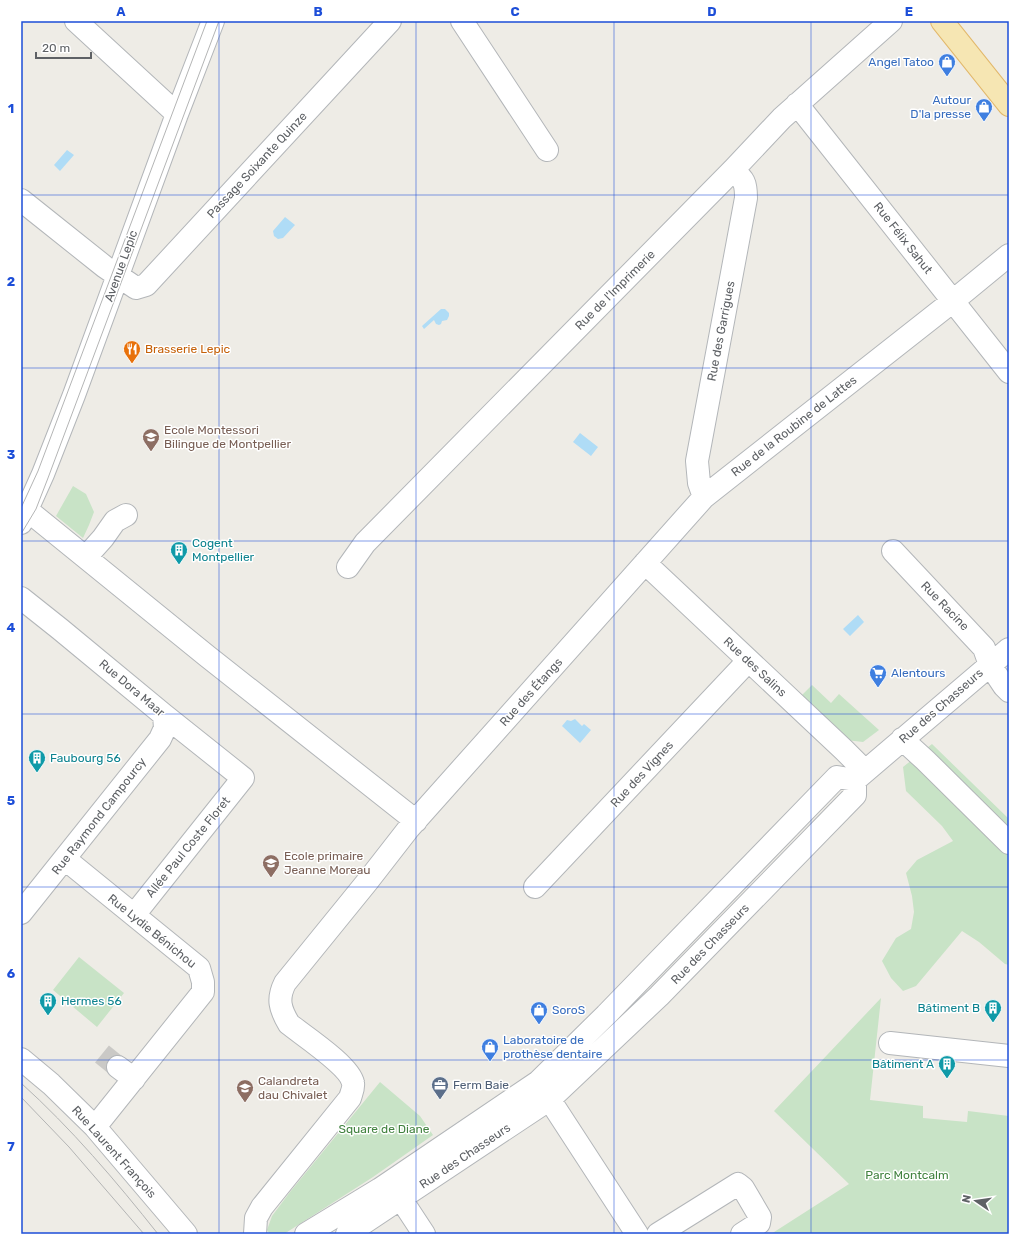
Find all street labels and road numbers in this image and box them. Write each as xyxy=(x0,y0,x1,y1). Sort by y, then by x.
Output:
street label: Passage Soixante Quinze xyxy=(204,109,310,221)
street label: Rue Félix Sahut xyxy=(871,199,935,277)
street label: Avenue Lepic xyxy=(102,228,141,304)
street label: Rue de l'Imprimerie xyxy=(572,247,658,333)
street label: Rue des Garrigues xyxy=(704,280,738,382)
street label: Rue de la Roubine de Lattes xyxy=(729,373,859,479)
street label: Rue Racine xyxy=(918,579,972,634)
street label: Rue des Salins xyxy=(721,634,789,700)
street label: Rue des Étangs xyxy=(497,655,565,729)
street label: Rue Dora Maar xyxy=(96,657,168,720)
street label: Rue des Chasseurs xyxy=(896,666,986,746)
street label: Rue des Vignes xyxy=(608,738,676,810)
street label: Rue Raymond Campourcy xyxy=(49,754,149,877)
street label: Allée Paul Coste Floret xyxy=(143,794,233,900)
street label: Rue Lydie Bénichou xyxy=(105,891,199,971)
street label: Rue des Chasseurs xyxy=(668,901,752,987)
street label: Rue Laurent François xyxy=(69,1103,159,1201)
street label: Rue des Chasseurs xyxy=(417,1120,513,1192)

